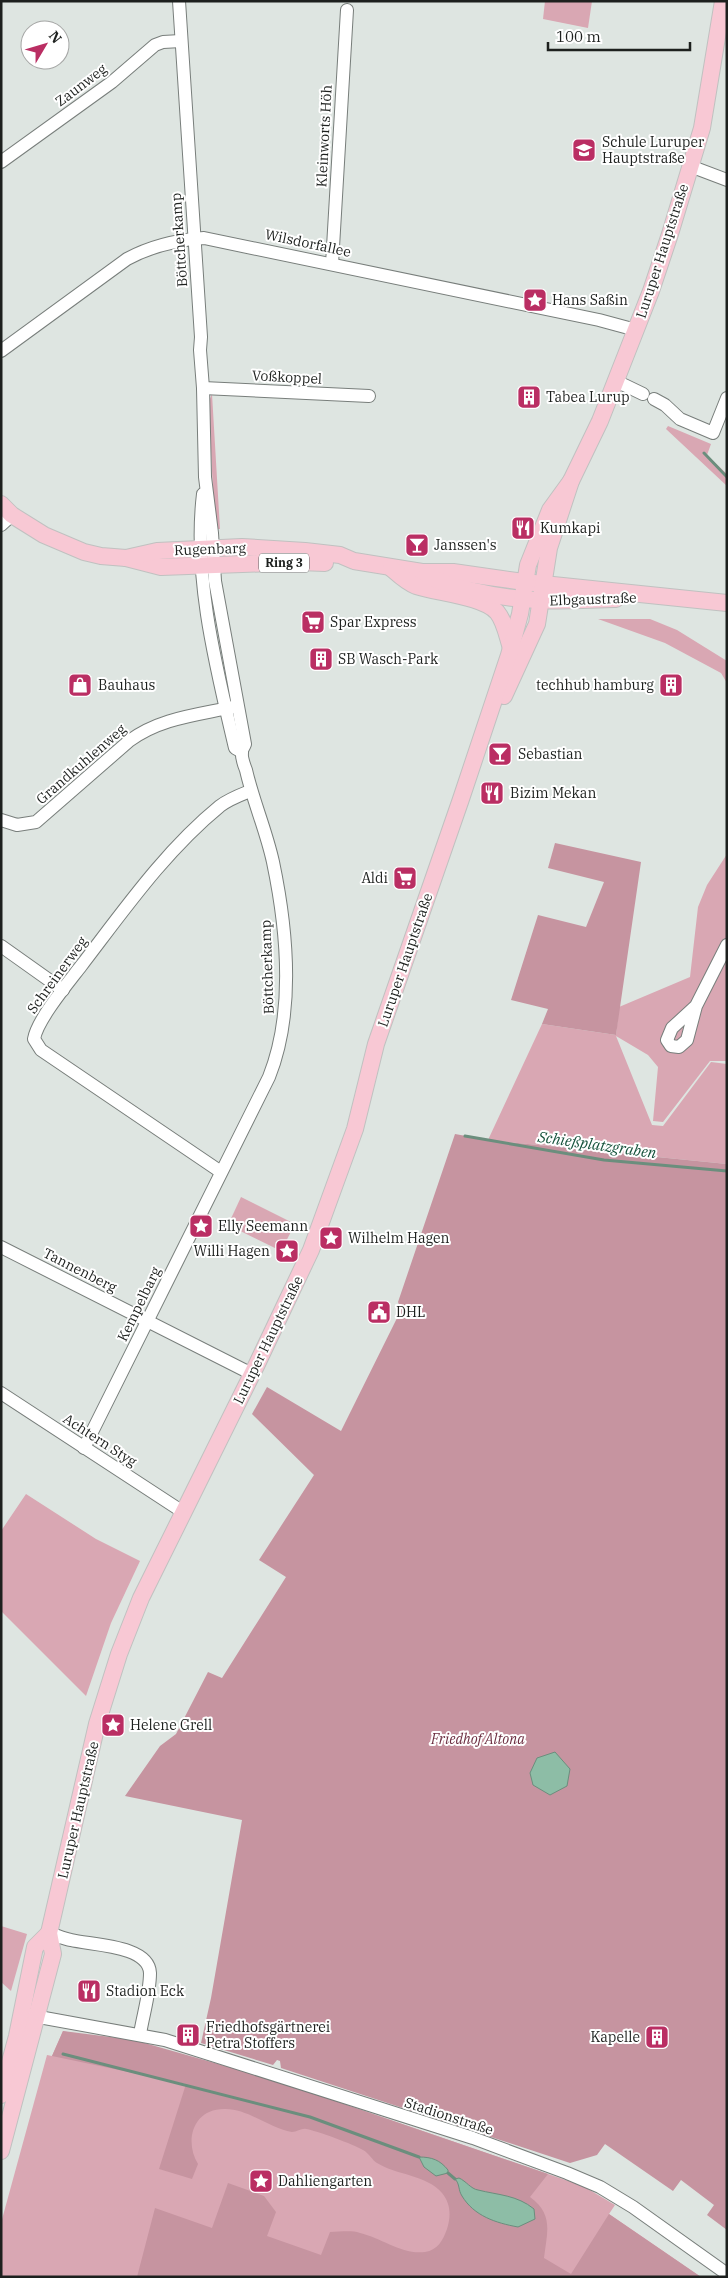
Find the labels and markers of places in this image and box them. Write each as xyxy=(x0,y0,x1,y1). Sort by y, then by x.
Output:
place label: Schule Luruper Hauptstraße xyxy=(602,133,705,167)
school or university icon: Schule Luruper Hauptstraße xyxy=(571,137,597,163)
place icon: Hans Saßin xyxy=(522,287,548,313)
place label: Hans Saßin xyxy=(552,291,628,309)
building icon: Tabea Lurup xyxy=(516,384,542,410)
place label: Tabea Lurup xyxy=(546,388,630,406)
restaurant icon: Kumkapi xyxy=(510,515,536,541)
place label: Kumkapi xyxy=(540,519,600,537)
bar icon: Janssen's xyxy=(404,532,430,558)
place label: Janssen's xyxy=(434,536,497,554)
supermarket icon: Spar Express xyxy=(300,609,326,635)
place label: Spar Express xyxy=(330,613,417,631)
building icon: SB Wasch-Park xyxy=(308,646,334,672)
place label: SB Wasch-Park xyxy=(338,650,439,668)
shop icon: Bauhaus xyxy=(67,672,93,698)
building icon: techhub hamburg xyxy=(658,672,684,698)
place label: Bauhaus xyxy=(98,676,156,694)
place label: techhub hamburg xyxy=(536,676,654,694)
bar icon: Sebastian xyxy=(487,741,513,767)
place label: Sebastian xyxy=(518,745,583,763)
restaurant icon: Bizim Mekan xyxy=(479,780,505,806)
place label: Bizim Mekan xyxy=(510,784,596,802)
supermarket icon: Aldi xyxy=(392,865,418,891)
place label: Aldi xyxy=(361,869,388,887)
place icon: Elly Seemann xyxy=(188,1213,214,1239)
place label: Elly Seemann xyxy=(218,1217,308,1235)
place icon: Wilhelm Hagen xyxy=(318,1225,344,1251)
place label: Wilhelm Hagen xyxy=(348,1229,450,1247)
place icon: Willi Hagen xyxy=(274,1238,300,1264)
place label: Willi Hagen xyxy=(194,1242,270,1260)
public building icon: DHL xyxy=(366,1299,392,1325)
place label: DHL xyxy=(396,1303,425,1321)
place icon: Helene Grell xyxy=(100,1712,126,1738)
place label: Helene Grell xyxy=(130,1716,212,1734)
restaurant icon: Stadion Eck xyxy=(76,1978,102,2004)
place label: Stadion Eck xyxy=(106,1982,185,2000)
place label: Friedhofsgärtnerei Petra Stoffers xyxy=(206,2018,330,2052)
building icon: Friedhofsgärtnerei Petra Stoffers xyxy=(175,2022,201,2048)
building icon: Kapelle xyxy=(644,2024,670,2050)
place label: Kapelle xyxy=(591,2028,640,2046)
place icon: Dahliengarten xyxy=(248,2168,274,2194)
place label: Dahliengarten xyxy=(278,2172,372,2190)

